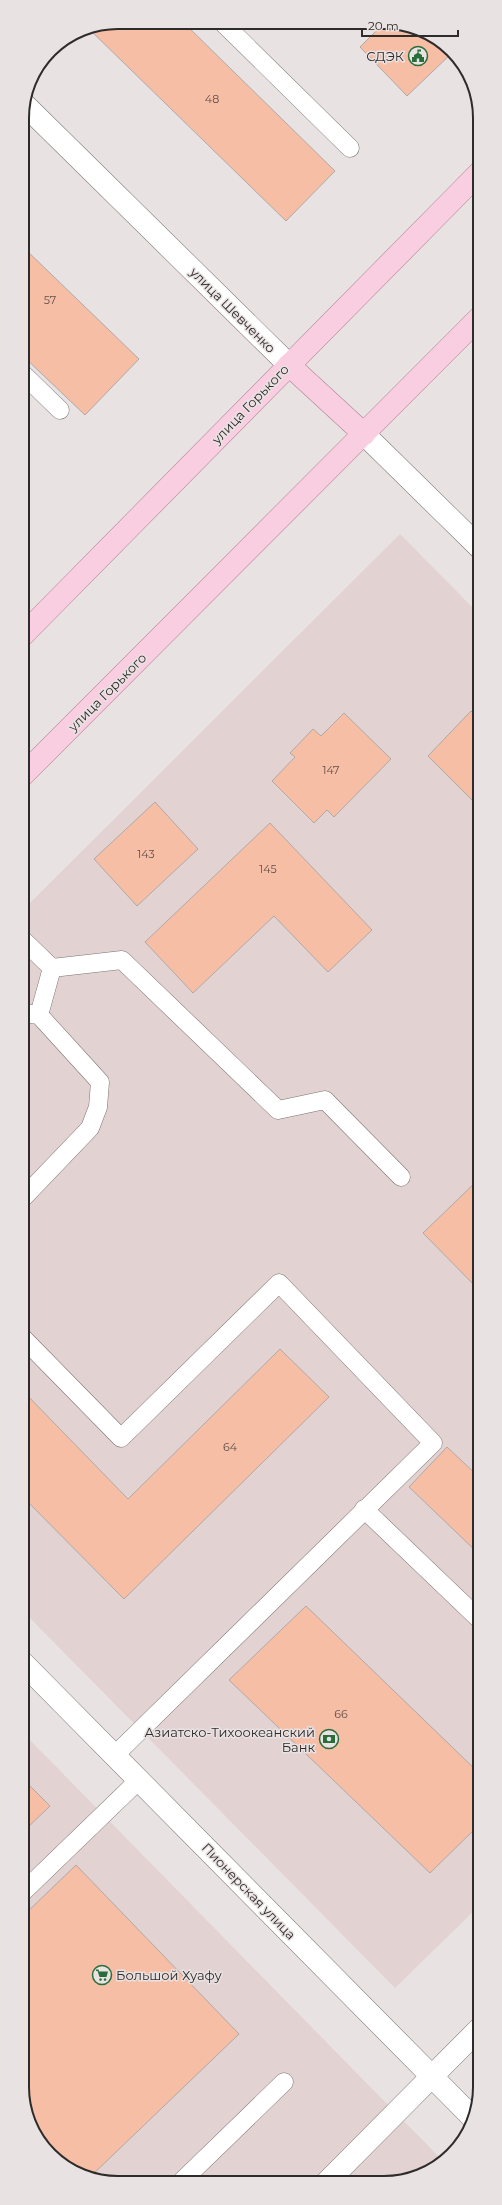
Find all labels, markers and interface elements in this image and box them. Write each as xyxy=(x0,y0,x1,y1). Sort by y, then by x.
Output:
scale bar xyxy=(362,12,458,38)
text: 20 m xyxy=(368,18,399,33)
public building icon: СДЭК xyxy=(407,45,429,67)
place label: СДЭК xyxy=(366,48,404,64)
house number: 48 xyxy=(205,92,219,106)
street label: улица Шевченко xyxy=(186,263,279,356)
house number: 57 xyxy=(44,293,56,307)
street label: улица Горького xyxy=(207,361,292,448)
street label: улица Горького xyxy=(64,650,149,735)
house number: 147 xyxy=(322,763,340,777)
house number: 143 xyxy=(137,847,155,861)
house number: 145 xyxy=(259,862,277,876)
house number: 64 xyxy=(223,1440,238,1454)
house number: 66 xyxy=(334,1707,348,1721)
place label: Азиатско-Тихоокеанский Банк xyxy=(145,1724,315,1755)
bank icon: Азиатско-Тихоокеанский Банк xyxy=(318,1728,340,1750)
street label: Пионерская улица xyxy=(199,1839,299,1943)
supermarket icon: Большой Хуафу xyxy=(91,1964,113,1986)
place label: Большой Хуафу xyxy=(116,1967,223,1983)

